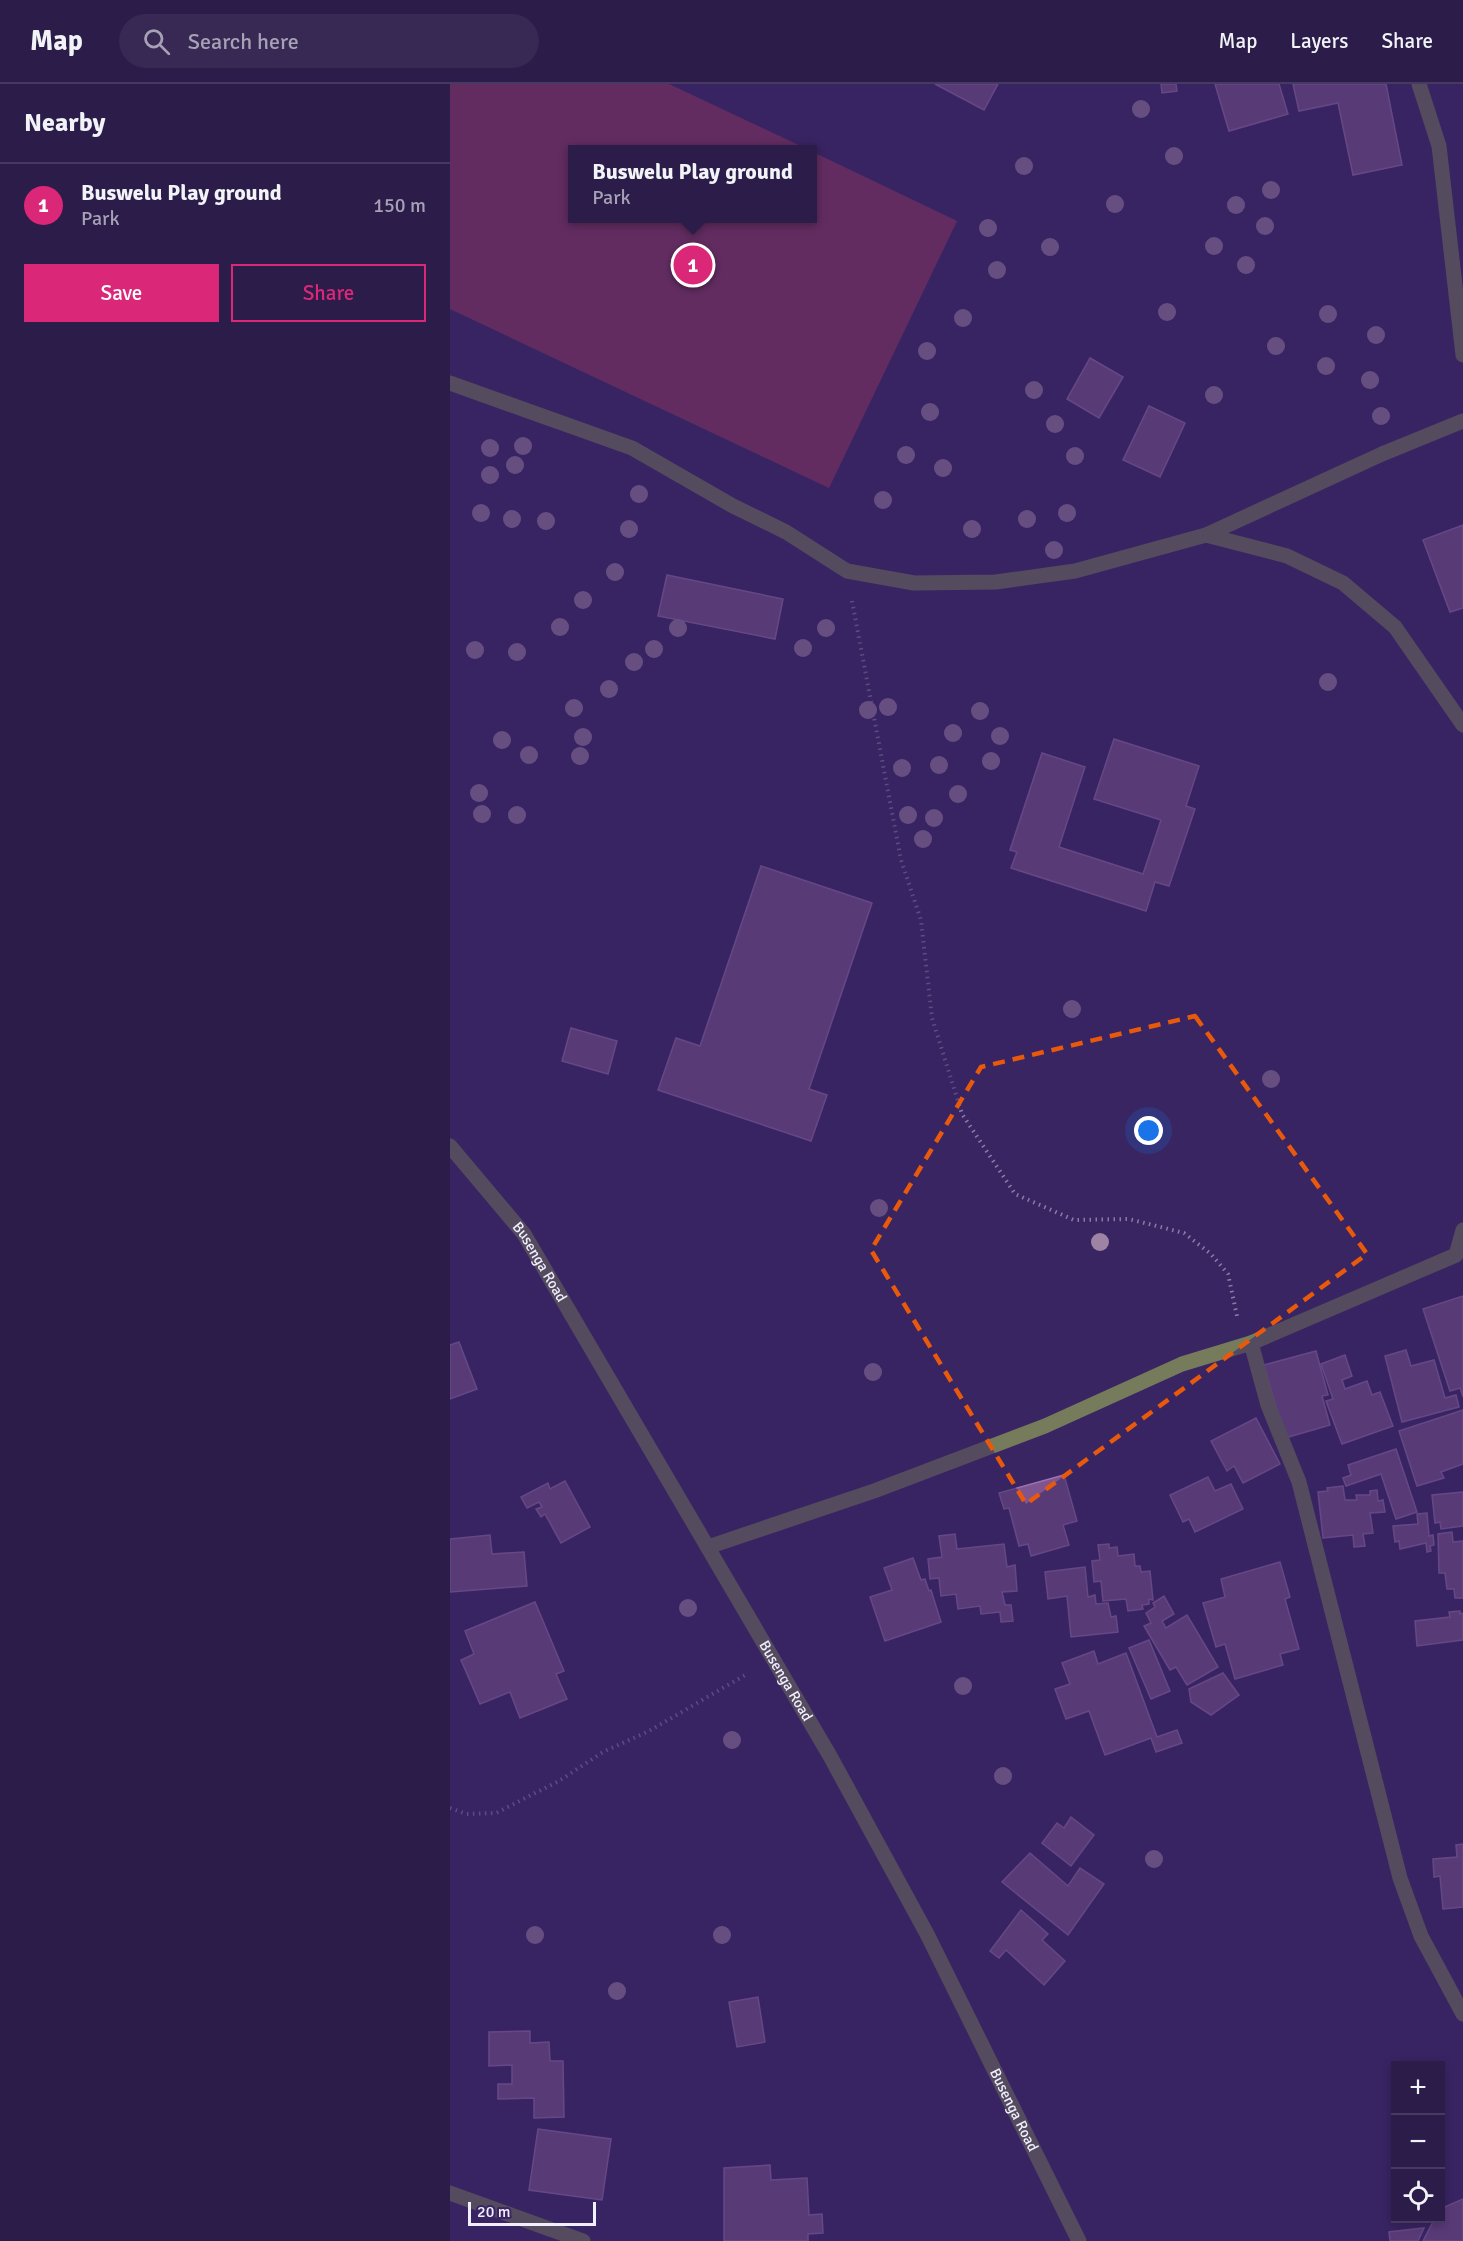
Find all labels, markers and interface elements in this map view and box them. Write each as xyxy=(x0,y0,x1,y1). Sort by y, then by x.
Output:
search box xyxy=(119,14,539,68)
text: Map xyxy=(30,24,83,58)
icon: search xyxy=(140,25,173,58)
text: Search here xyxy=(188,28,299,55)
text: Map xyxy=(1219,28,1257,54)
text: Layers xyxy=(1290,28,1348,54)
text: Share xyxy=(1381,28,1433,54)
text: Nearby xyxy=(24,107,105,139)
popup xyxy=(568,145,817,223)
text: Buswelu Play ground xyxy=(592,158,793,185)
text: Buswelu Play ground xyxy=(81,179,282,206)
text: Park xyxy=(592,185,631,210)
text: 1 xyxy=(38,193,49,218)
text: 150 m xyxy=(373,193,426,218)
text: Park xyxy=(81,206,119,231)
pin: 1 xyxy=(674,242,712,288)
button: Save xyxy=(24,264,219,322)
button: Share xyxy=(231,264,426,322)
your location xyxy=(1134,1116,1163,1145)
street label: Busenga Road xyxy=(509,1218,571,1305)
street label: Busenga Road xyxy=(755,1637,817,1725)
map controls xyxy=(1391,2061,1445,2223)
button: + xyxy=(1391,2061,1445,2115)
street label: Busenga Road xyxy=(986,2065,1042,2154)
button: − xyxy=(1391,2115,1445,2169)
button: locate xyxy=(1391,2169,1445,2223)
scale bar xyxy=(468,2199,596,2226)
text: 20 m xyxy=(477,2202,511,2222)

